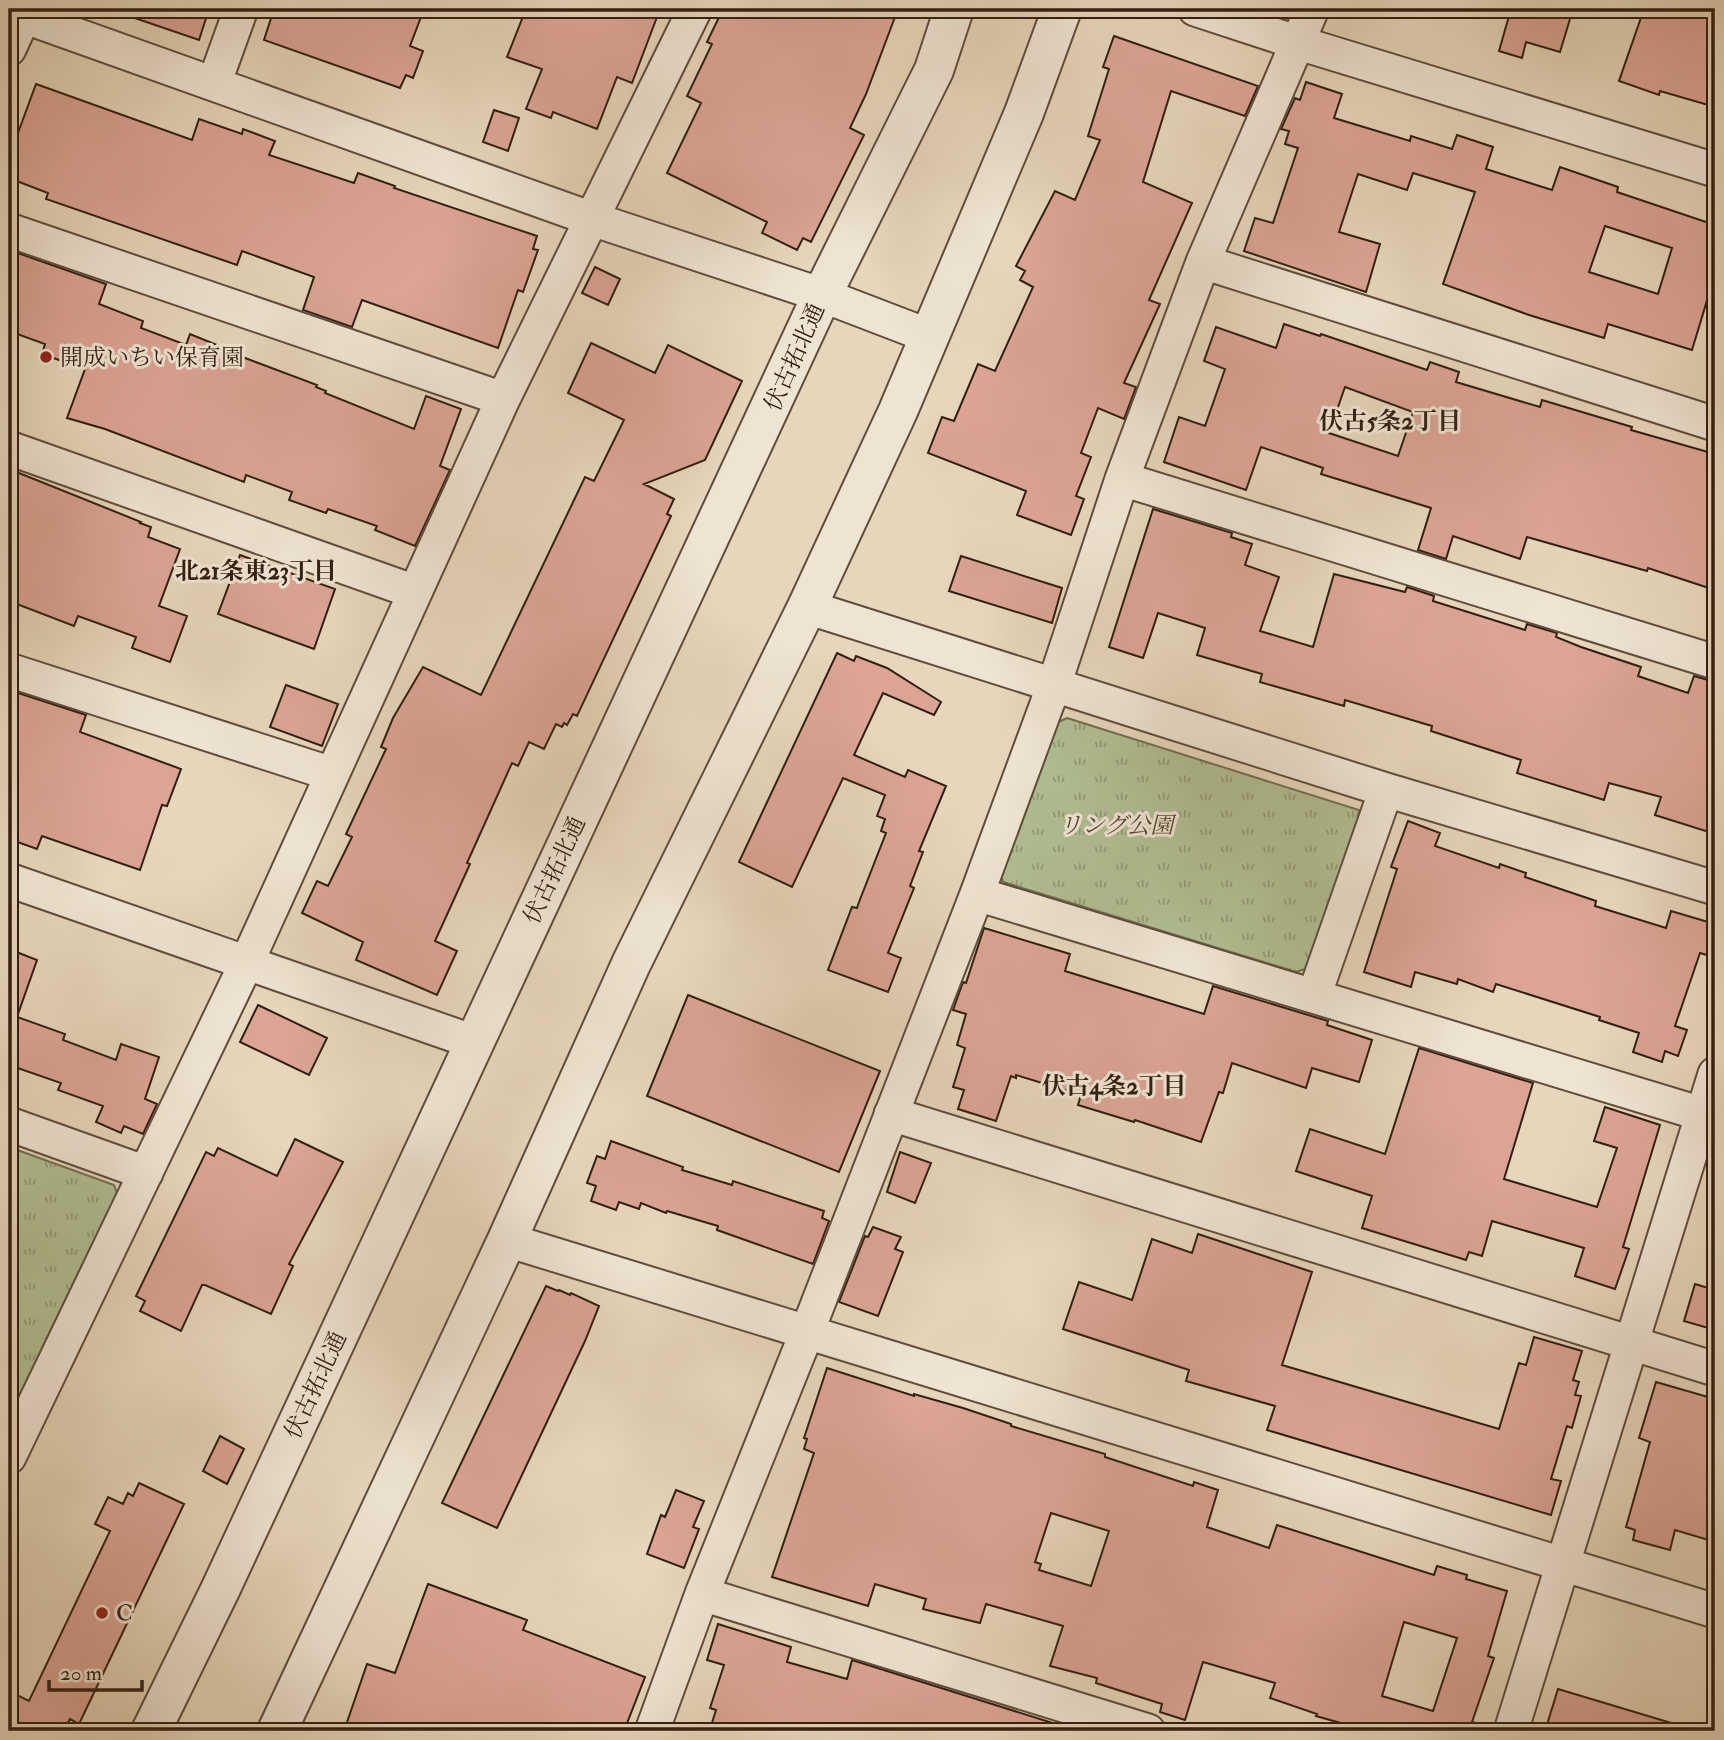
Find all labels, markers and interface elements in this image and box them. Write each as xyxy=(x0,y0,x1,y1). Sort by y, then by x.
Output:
street label: 伏古拓北通 xyxy=(758,299,831,416)
place label: 開成いちい保育園 xyxy=(60,343,244,372)
marker: 開成いちい保育園 xyxy=(38,349,54,365)
district label: 伏古5条2丁目 xyxy=(1319,406,1461,437)
district label: 北21条東23丁目 xyxy=(175,556,337,587)
park label: リング公園 xyxy=(1059,811,1177,840)
street label: 伏古拓北通 xyxy=(517,812,592,928)
district label: 伏古4条2丁目 xyxy=(1041,1071,1187,1102)
street label: 伏古拓北通 xyxy=(278,1327,353,1443)
place label: C xyxy=(116,1599,133,1628)
marker: C xyxy=(94,1605,110,1621)
scale bar xyxy=(49,1649,142,1693)
text: 20 m xyxy=(60,1660,102,1687)

